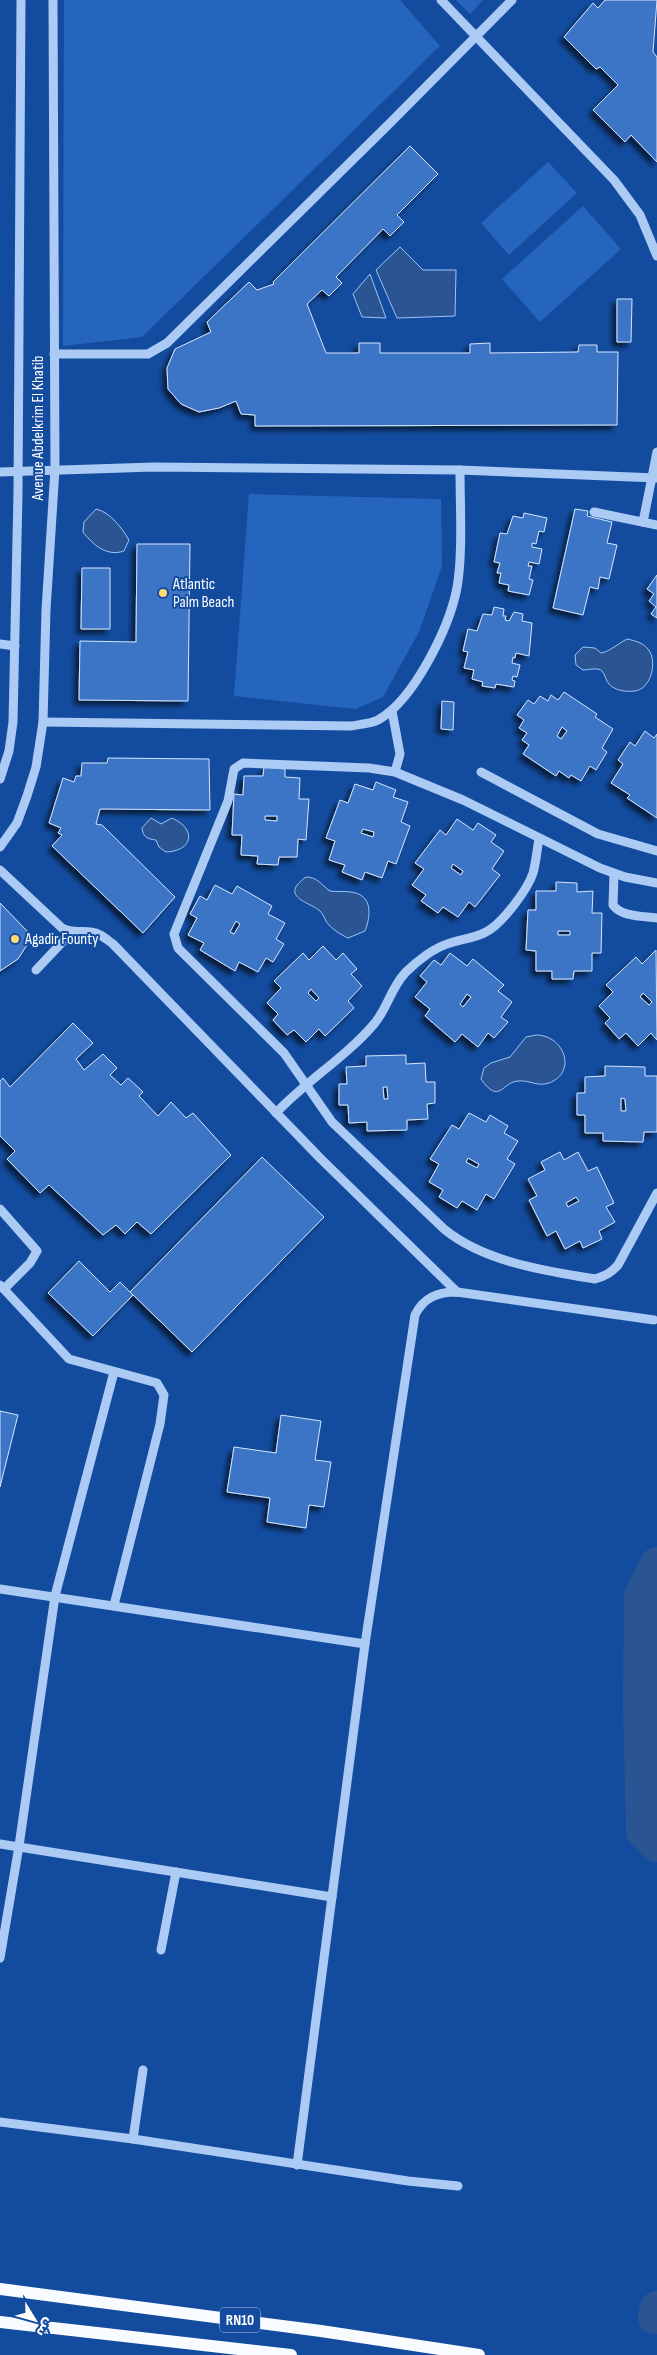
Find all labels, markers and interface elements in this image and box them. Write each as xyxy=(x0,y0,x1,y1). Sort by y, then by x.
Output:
street label: Avenue Abdelkrim El Khatib xyxy=(29,356,48,501)
place label: Atlantic Palm Beach xyxy=(172,575,234,612)
marker: Atlantic Palm Beach xyxy=(157,587,169,599)
place label: Agadir Founty xyxy=(24,930,98,949)
marker: Agadir Founty xyxy=(9,933,21,945)
north arrow xyxy=(10,2295,60,2345)
road number: RN10 xyxy=(220,2308,260,2332)
text: ش xyxy=(32,2315,58,2340)

